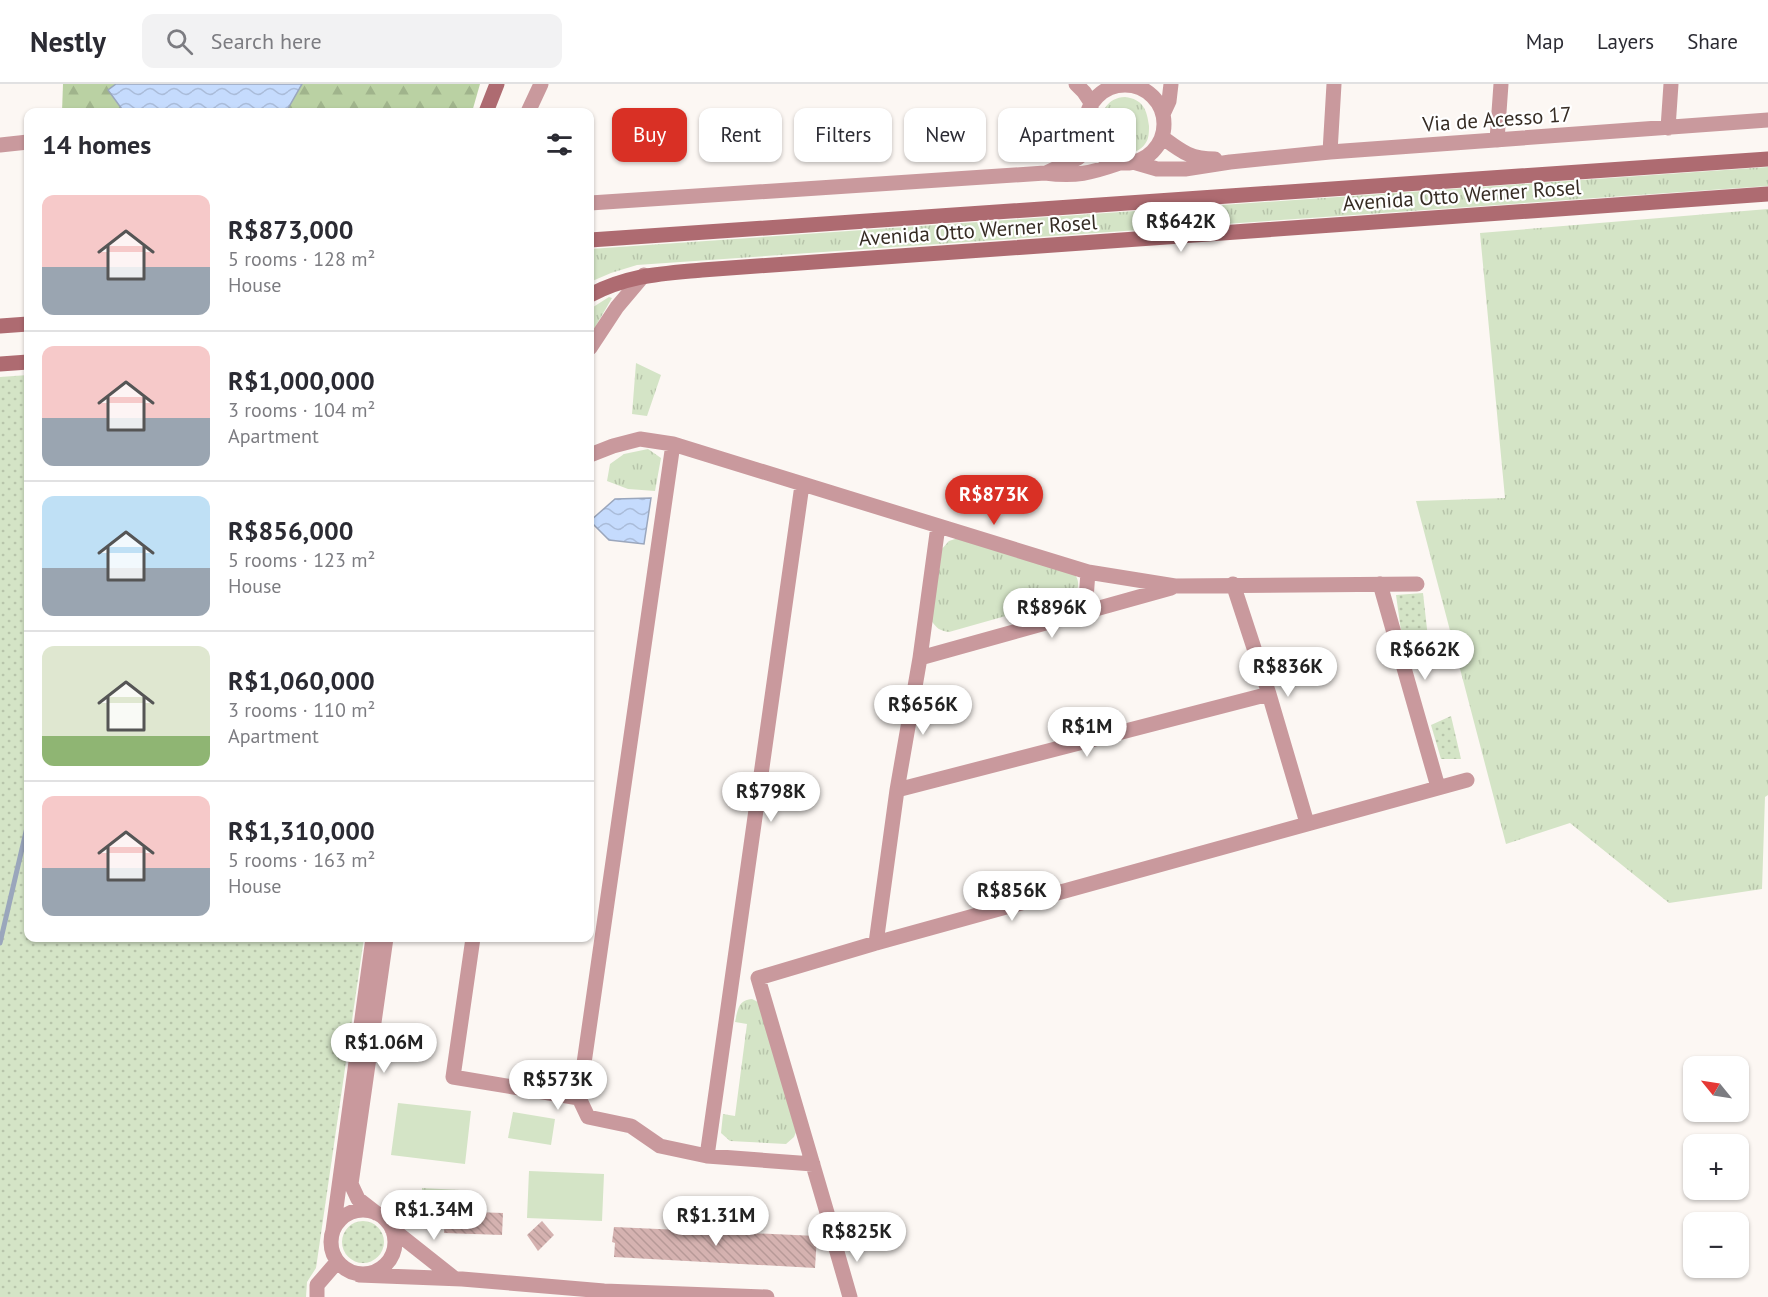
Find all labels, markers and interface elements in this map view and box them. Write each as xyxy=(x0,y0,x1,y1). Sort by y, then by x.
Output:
search box xyxy=(142,14,562,68)
text: Nestly xyxy=(30,23,106,60)
icon: search xyxy=(163,25,196,58)
text: Search here xyxy=(211,27,322,55)
text: Map xyxy=(1526,28,1564,55)
text: Layers xyxy=(1597,28,1654,55)
text: Share xyxy=(1687,28,1738,55)
street label: Via de Acesso 17 xyxy=(1420,100,1573,138)
chip: Buy xyxy=(612,108,687,162)
chip: Rent xyxy=(699,108,782,162)
chip: Filters xyxy=(794,108,892,162)
chip: New xyxy=(904,108,986,162)
chip: Apartment xyxy=(998,108,1136,162)
text: 14 homes xyxy=(42,128,151,161)
icon: filters xyxy=(543,128,576,161)
street label: Avenida Otto Werner Rosel xyxy=(1342,173,1582,217)
pin: R$642K xyxy=(1132,202,1230,253)
street label: Avenida Otto Werner Rosel xyxy=(858,208,1098,252)
text: R$642K xyxy=(1146,208,1216,234)
text: R$873,000 xyxy=(228,213,353,246)
icon: home xyxy=(90,219,162,291)
text: 5 rooms · 128 m² xyxy=(228,246,375,272)
text: House xyxy=(228,272,282,298)
text: R$1,000,000 xyxy=(228,364,375,397)
icon: home xyxy=(90,370,162,442)
text: 3 rooms · 104 m² xyxy=(228,397,375,423)
text: Apartment xyxy=(228,423,319,449)
pin: R$873K xyxy=(945,475,1043,526)
text: R$873K xyxy=(959,481,1029,507)
text: R$856,000 xyxy=(228,514,353,547)
icon: home xyxy=(90,520,162,592)
text: 5 rooms · 123 m² xyxy=(228,547,375,573)
text: House xyxy=(228,573,282,599)
pin: R$896K xyxy=(1003,588,1101,639)
text: R$896K xyxy=(1017,594,1087,620)
pin: R$662K xyxy=(1376,630,1474,681)
text: R$662K xyxy=(1390,636,1460,662)
pin: R$836K xyxy=(1239,647,1337,698)
text: R$836K xyxy=(1253,653,1323,679)
text: R$1,060,000 xyxy=(228,664,375,697)
icon: home xyxy=(90,670,162,742)
pin: R$656K xyxy=(874,685,972,736)
text: R$656K xyxy=(888,691,958,717)
text: 3 rooms · 110 m² xyxy=(228,697,375,723)
pin: R$1M xyxy=(1051,707,1123,758)
text: R$1M xyxy=(1062,713,1112,739)
text: Apartment xyxy=(228,723,319,749)
pin: R$798K xyxy=(722,772,820,823)
text: R$798K xyxy=(736,778,806,804)
text: R$1,310,000 xyxy=(228,814,375,847)
icon: home xyxy=(90,820,162,892)
text: 5 rooms · 163 m² xyxy=(228,847,375,873)
pin: R$856K xyxy=(963,871,1061,922)
text: House xyxy=(228,873,282,899)
text: R$856K xyxy=(977,877,1047,903)
pin: R$1.06M xyxy=(329,1023,439,1074)
text: R$1.06M xyxy=(345,1029,423,1055)
north arrow xyxy=(1683,1056,1749,1122)
map controls xyxy=(1683,1056,1749,1278)
pin: R$573K xyxy=(509,1060,607,1111)
text: R$573K xyxy=(523,1066,593,1092)
button: + xyxy=(1683,1134,1749,1200)
pin: R$1.34M xyxy=(379,1190,489,1241)
text: R$1.34M xyxy=(395,1196,473,1222)
pin: R$1.31M xyxy=(661,1196,771,1247)
text: R$1.31M xyxy=(677,1202,755,1228)
pin: R$825K xyxy=(808,1212,906,1263)
button: − xyxy=(1683,1212,1749,1278)
text: R$825K xyxy=(822,1218,892,1244)

